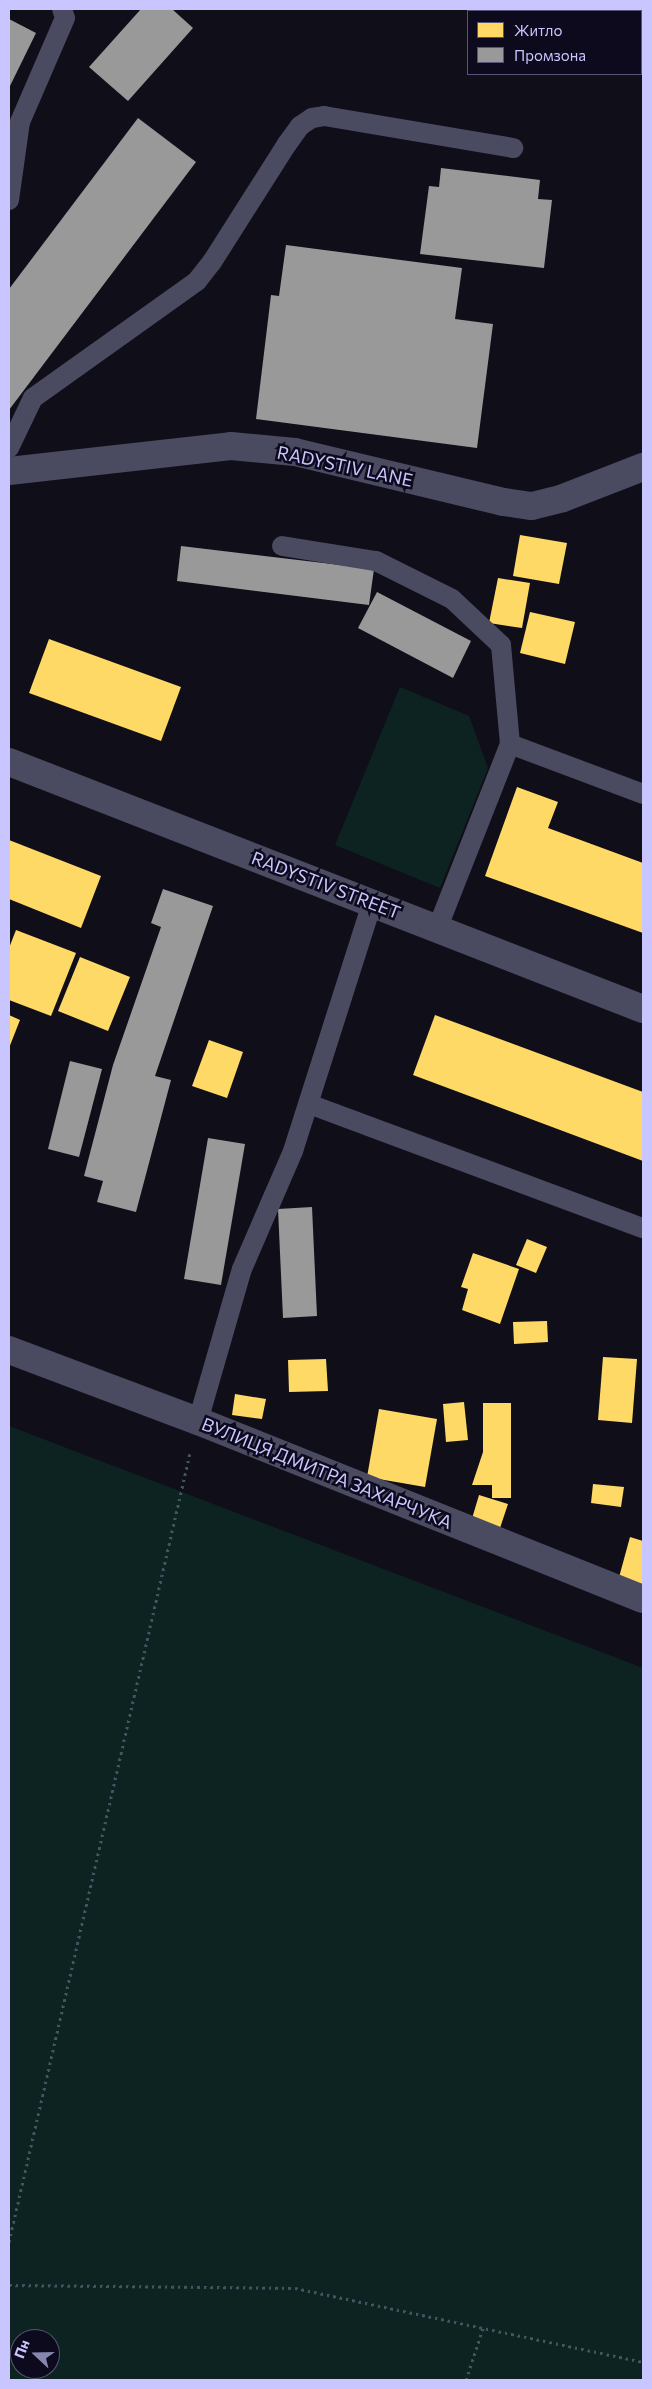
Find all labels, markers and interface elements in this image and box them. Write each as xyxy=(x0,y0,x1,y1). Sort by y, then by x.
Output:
legend xyxy=(467,10,642,75)
text: Житло xyxy=(514,21,562,39)
text: Промзона xyxy=(514,46,586,64)
street label: RADYSTIV LANE xyxy=(275,441,415,491)
street label: RADYSTIV STREET xyxy=(248,847,404,923)
street label: ВУЛИЦЯ ДМИТРА ЗАХАРЧУКА xyxy=(199,1413,455,1533)
north arrow xyxy=(10,2329,60,2379)
text: Пн xyxy=(10,2337,33,2361)

